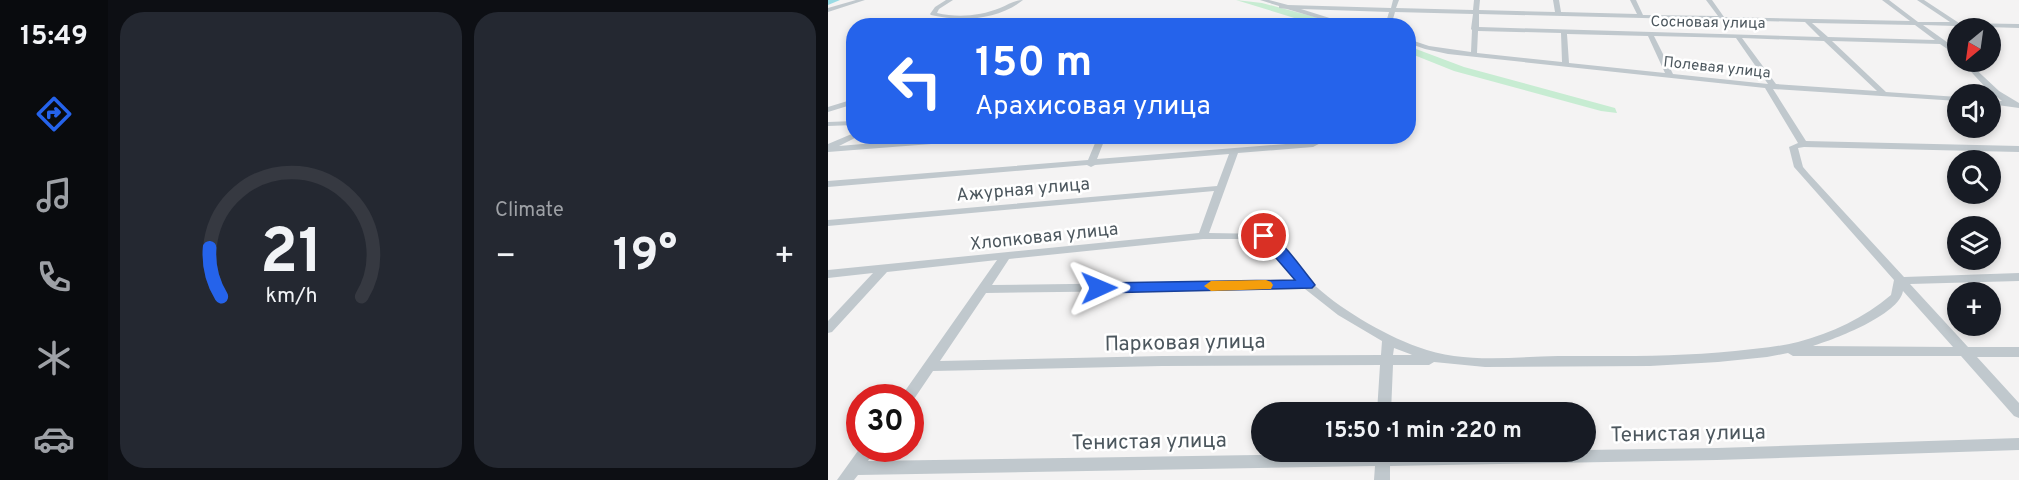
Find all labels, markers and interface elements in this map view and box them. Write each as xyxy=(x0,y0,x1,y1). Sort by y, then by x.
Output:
street label: Сосновая улица xyxy=(1650,13,1765,34)
north arrow xyxy=(1947,18,2001,72)
map controls xyxy=(1947,18,2001,336)
text: 15:49 xyxy=(20,20,88,54)
text: 150 m xyxy=(975,38,1092,91)
icon: left xyxy=(876,42,954,120)
street label: Полевая улица xyxy=(1662,53,1771,84)
button: sound xyxy=(1947,84,2001,138)
text: Арахисовая улица xyxy=(975,90,1211,124)
icon: directions xyxy=(33,93,75,135)
button: search xyxy=(1947,150,2001,204)
street label: Ажурная улица xyxy=(955,173,1091,208)
icon: music xyxy=(33,174,75,216)
text: Climate xyxy=(495,198,564,224)
pin xyxy=(1238,210,1289,261)
text: 21 xyxy=(259,216,323,295)
button: layers xyxy=(1947,216,2001,270)
street label: Хлопковая улица xyxy=(969,218,1119,257)
icon: arrive xyxy=(1247,219,1280,252)
text: 19° xyxy=(613,229,677,286)
text: − xyxy=(495,237,516,279)
text: + xyxy=(774,237,795,279)
icon: phone xyxy=(33,256,75,298)
position arrow xyxy=(1067,256,1131,320)
button: + xyxy=(1947,282,2001,336)
text: km/h xyxy=(265,283,317,310)
street label: Парковая улица xyxy=(1104,329,1266,358)
icon: climate xyxy=(33,337,75,379)
speed limit sign: 30 xyxy=(846,384,924,462)
icon: car xyxy=(33,418,75,460)
text: 15:50 · 1 min · 220 m xyxy=(1325,418,1522,445)
street label: Тенистая улица xyxy=(1610,420,1766,449)
street label: Тенистая улица xyxy=(1071,428,1227,457)

